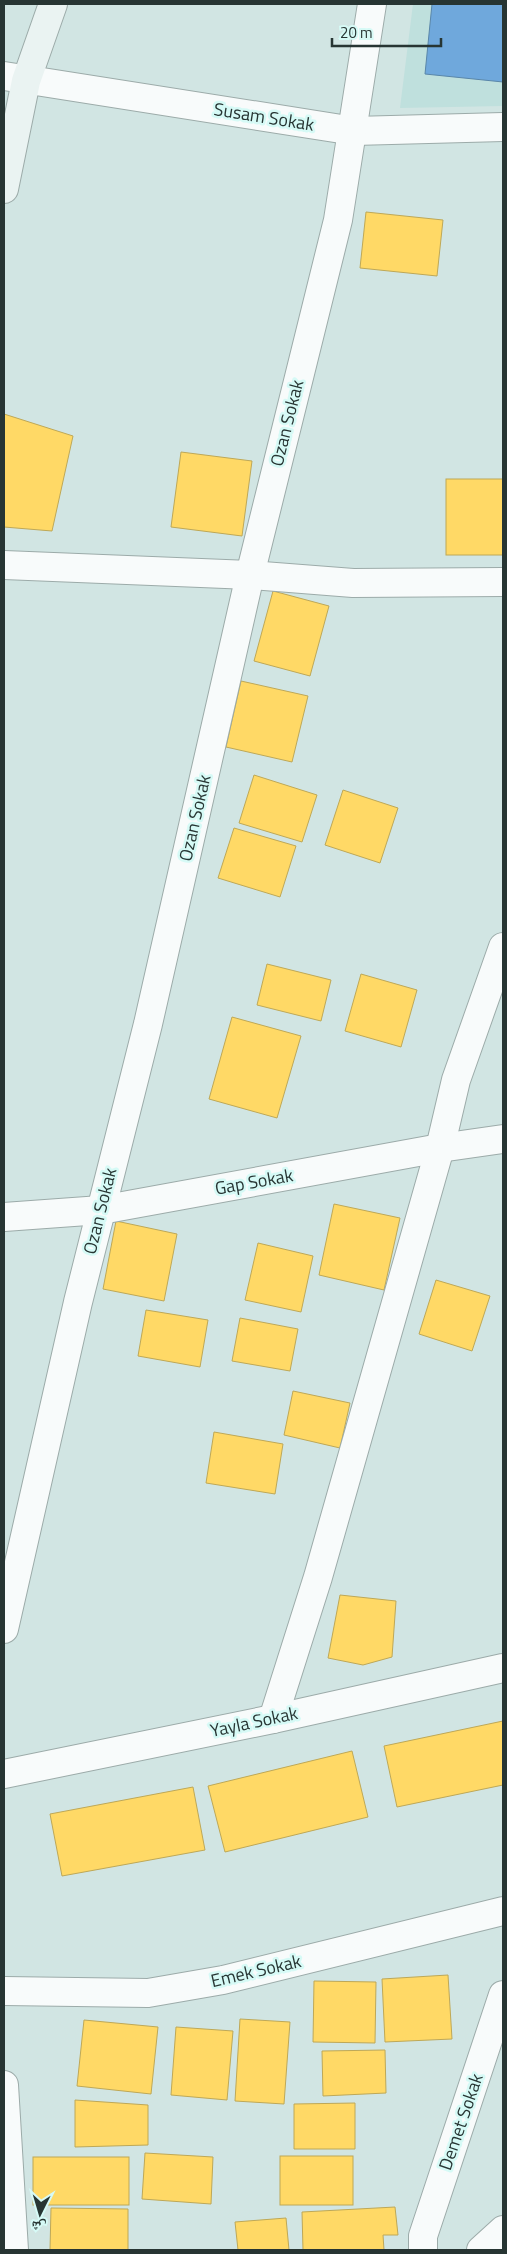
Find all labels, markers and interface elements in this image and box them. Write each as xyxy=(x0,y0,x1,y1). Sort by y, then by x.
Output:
scale bar xyxy=(332,15,441,47)
text: 20 m xyxy=(340,21,373,44)
street label: Susam Sokak xyxy=(212,95,317,138)
street label: Ozan Sokak xyxy=(263,376,310,469)
street label: Ozan Sokak xyxy=(171,772,218,864)
street label: Gap Sokak xyxy=(213,1161,296,1202)
street label: Ozan Sokak xyxy=(76,1164,123,1257)
street label: Yayla Sokak xyxy=(208,1699,300,1744)
street label: Emek Sokak xyxy=(208,1947,304,1994)
street label: Demet Sokak xyxy=(431,2070,490,2174)
north arrow xyxy=(15,2189,65,2239)
text: ش xyxy=(30,2216,47,2239)

